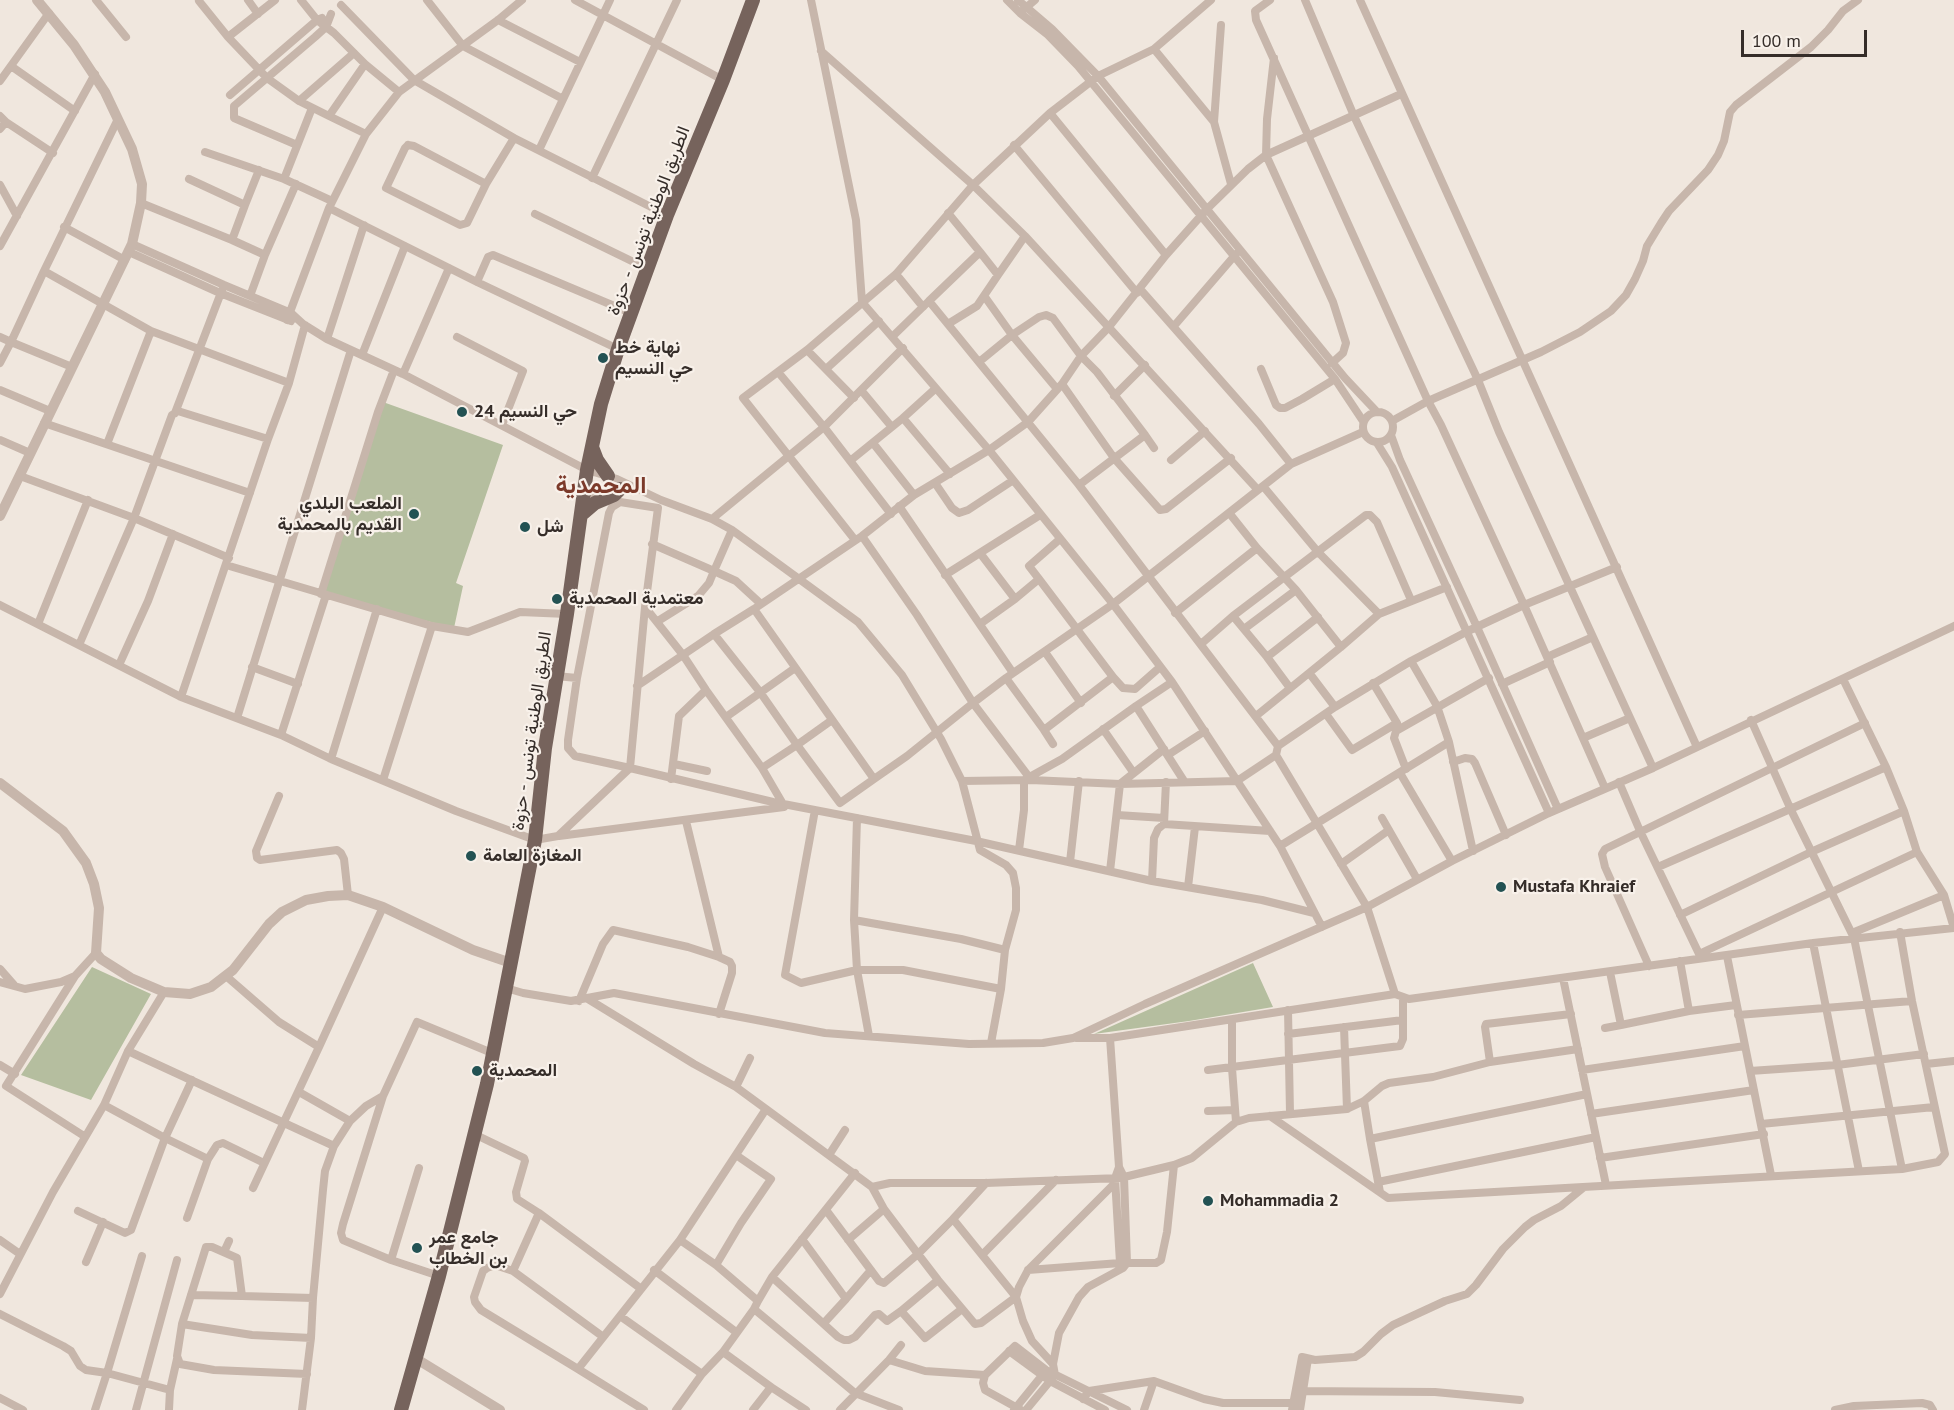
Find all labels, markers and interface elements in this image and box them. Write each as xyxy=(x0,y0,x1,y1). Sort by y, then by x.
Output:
scale bar xyxy=(1744,18,1870,56)
text: 100 m xyxy=(1752,29,1801,52)
street label: الطريق الوطنية تونس - حزوة xyxy=(603,123,695,319)
place label: نهاية خط حي النسيم xyxy=(615,337,693,380)
marker: نهاية خط حي النسيم xyxy=(596,351,610,365)
place label: حي النسيم 24 xyxy=(474,401,577,423)
marker: حي النسيم 24 xyxy=(455,405,469,419)
district label: المحمدية xyxy=(556,472,646,500)
place label: الملعب البلدي القديم بالمحمدية xyxy=(277,493,402,536)
marker: الملعب البلدي القديم بالمحمدية xyxy=(407,507,421,521)
place label: شل xyxy=(537,516,564,538)
marker: شل xyxy=(518,520,532,534)
place label: معتمدية المحمدية xyxy=(569,588,704,610)
marker: معتمدية المحمدية xyxy=(550,592,564,606)
street label: الطريق الوطنية تونس - حزوة xyxy=(507,630,557,832)
place label: المغازة العامة xyxy=(483,845,582,867)
marker: المغازة العامة xyxy=(464,849,478,863)
place label: Mustafa Khraief xyxy=(1513,876,1635,898)
marker: Mustafa Khraief xyxy=(1494,880,1508,894)
place label: المحمدية xyxy=(489,1060,557,1082)
marker: المحمدية xyxy=(470,1064,484,1078)
place label: Mohammadia 2 xyxy=(1220,1190,1339,1212)
marker: Mohammadia 2 xyxy=(1201,1194,1215,1208)
place label: جامع عمر بن الخطاب xyxy=(429,1227,508,1270)
marker: جامع عمر بن الخطاب xyxy=(410,1241,424,1255)

